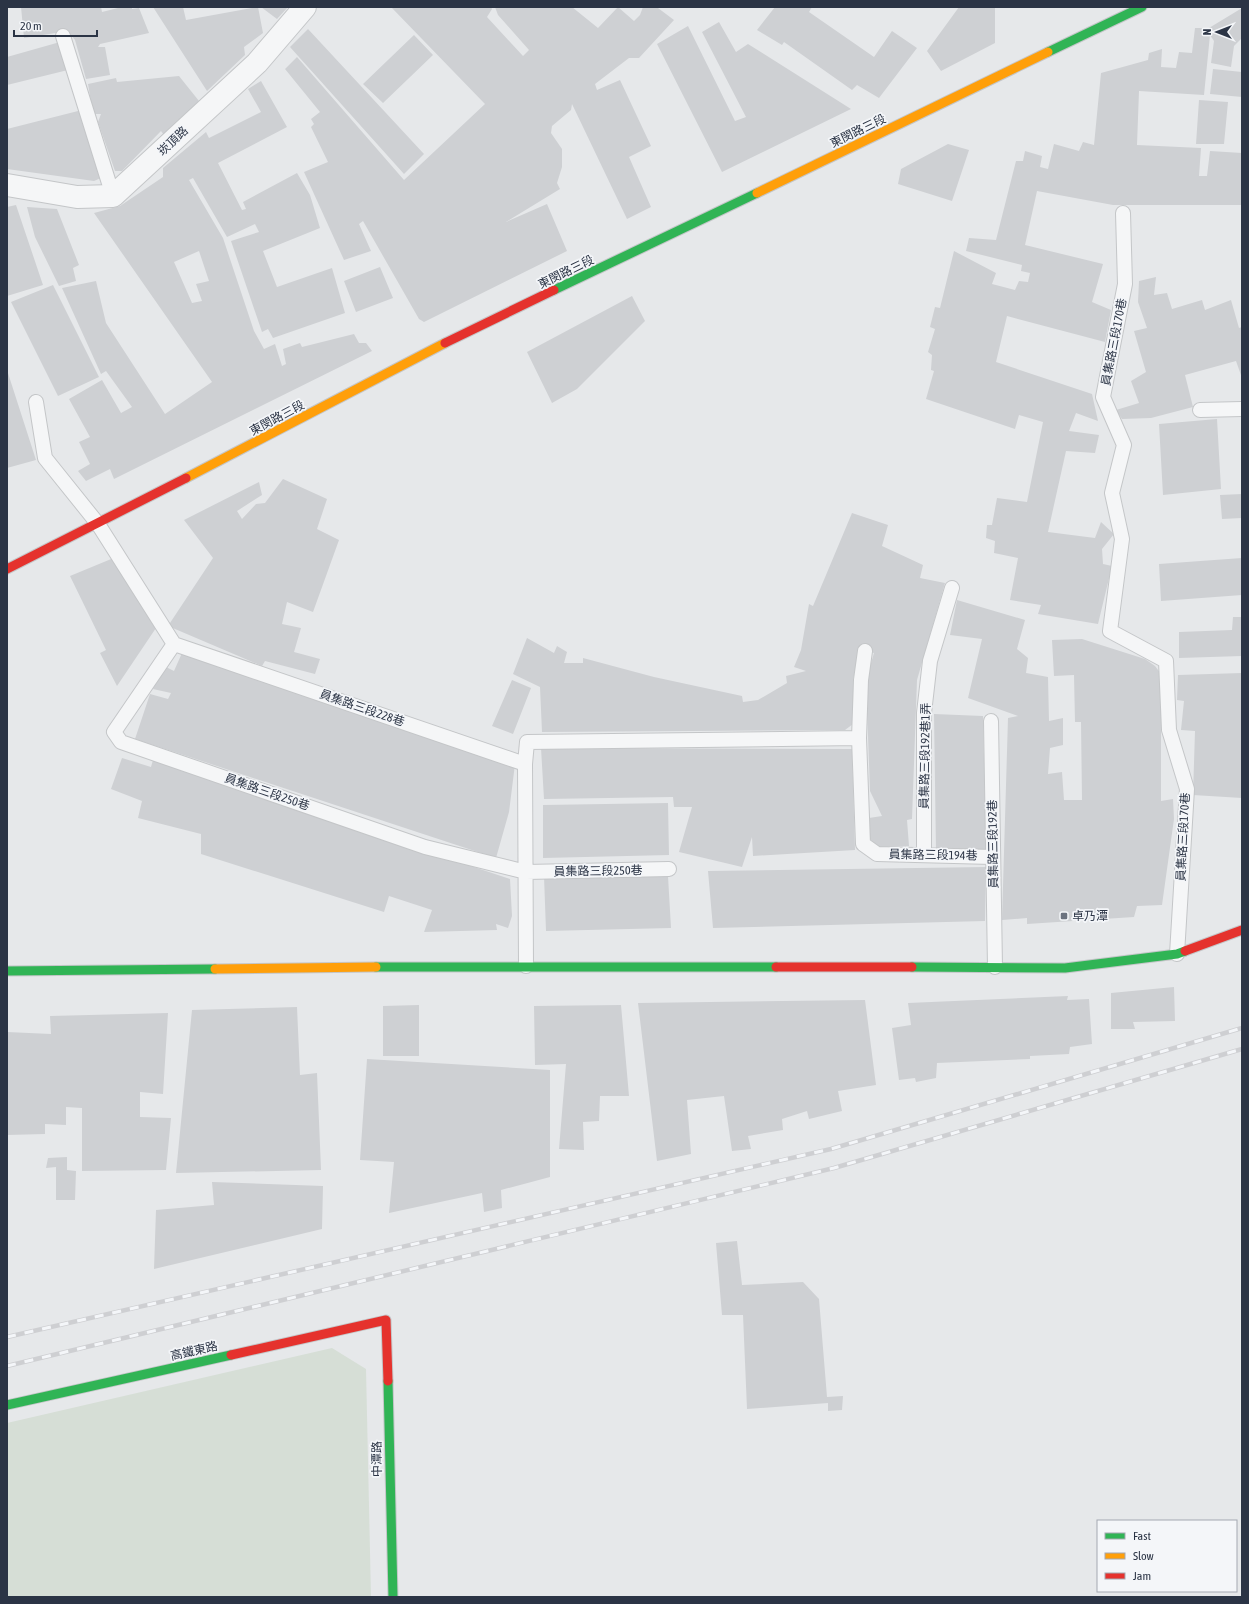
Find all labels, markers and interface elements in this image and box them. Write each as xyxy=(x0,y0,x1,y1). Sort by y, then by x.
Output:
scale bar xyxy=(14,12,97,38)
north arrow xyxy=(1197,12,1237,52)
text: 20 m xyxy=(20,19,42,33)
text: N xyxy=(1201,29,1213,35)
street label: 東閔路三段 xyxy=(828,112,888,150)
street label: 崁頂路 xyxy=(155,124,191,158)
street label: 東閔路三段 xyxy=(536,253,596,291)
street label: 員集路三段170巷 xyxy=(1099,297,1129,387)
street label: 東閔路三段 xyxy=(247,398,307,438)
street label: 員集路三段228巷 xyxy=(318,687,406,729)
street label: 員集路三段192巷1弄 xyxy=(917,703,933,809)
street label: 員集路三段250巷 xyxy=(223,771,311,813)
street label: 員集路三段170巷 xyxy=(1174,792,1192,882)
street label: 員集路三段192巷 xyxy=(985,799,1001,889)
street label: 員集路三段194巷 xyxy=(888,847,978,863)
street label: 員集路三段250巷 xyxy=(553,863,643,879)
place label: 卓乃潭 xyxy=(1072,909,1108,923)
marker: 卓乃潭 xyxy=(1059,911,1069,921)
street label: 高鐵東路 xyxy=(169,1339,219,1363)
street label: 中潭路 xyxy=(370,1441,384,1477)
legend xyxy=(1097,1520,1237,1592)
text: Fast xyxy=(1133,1529,1151,1543)
text: Slow xyxy=(1133,1549,1154,1563)
text: Jam xyxy=(1133,1569,1151,1583)

